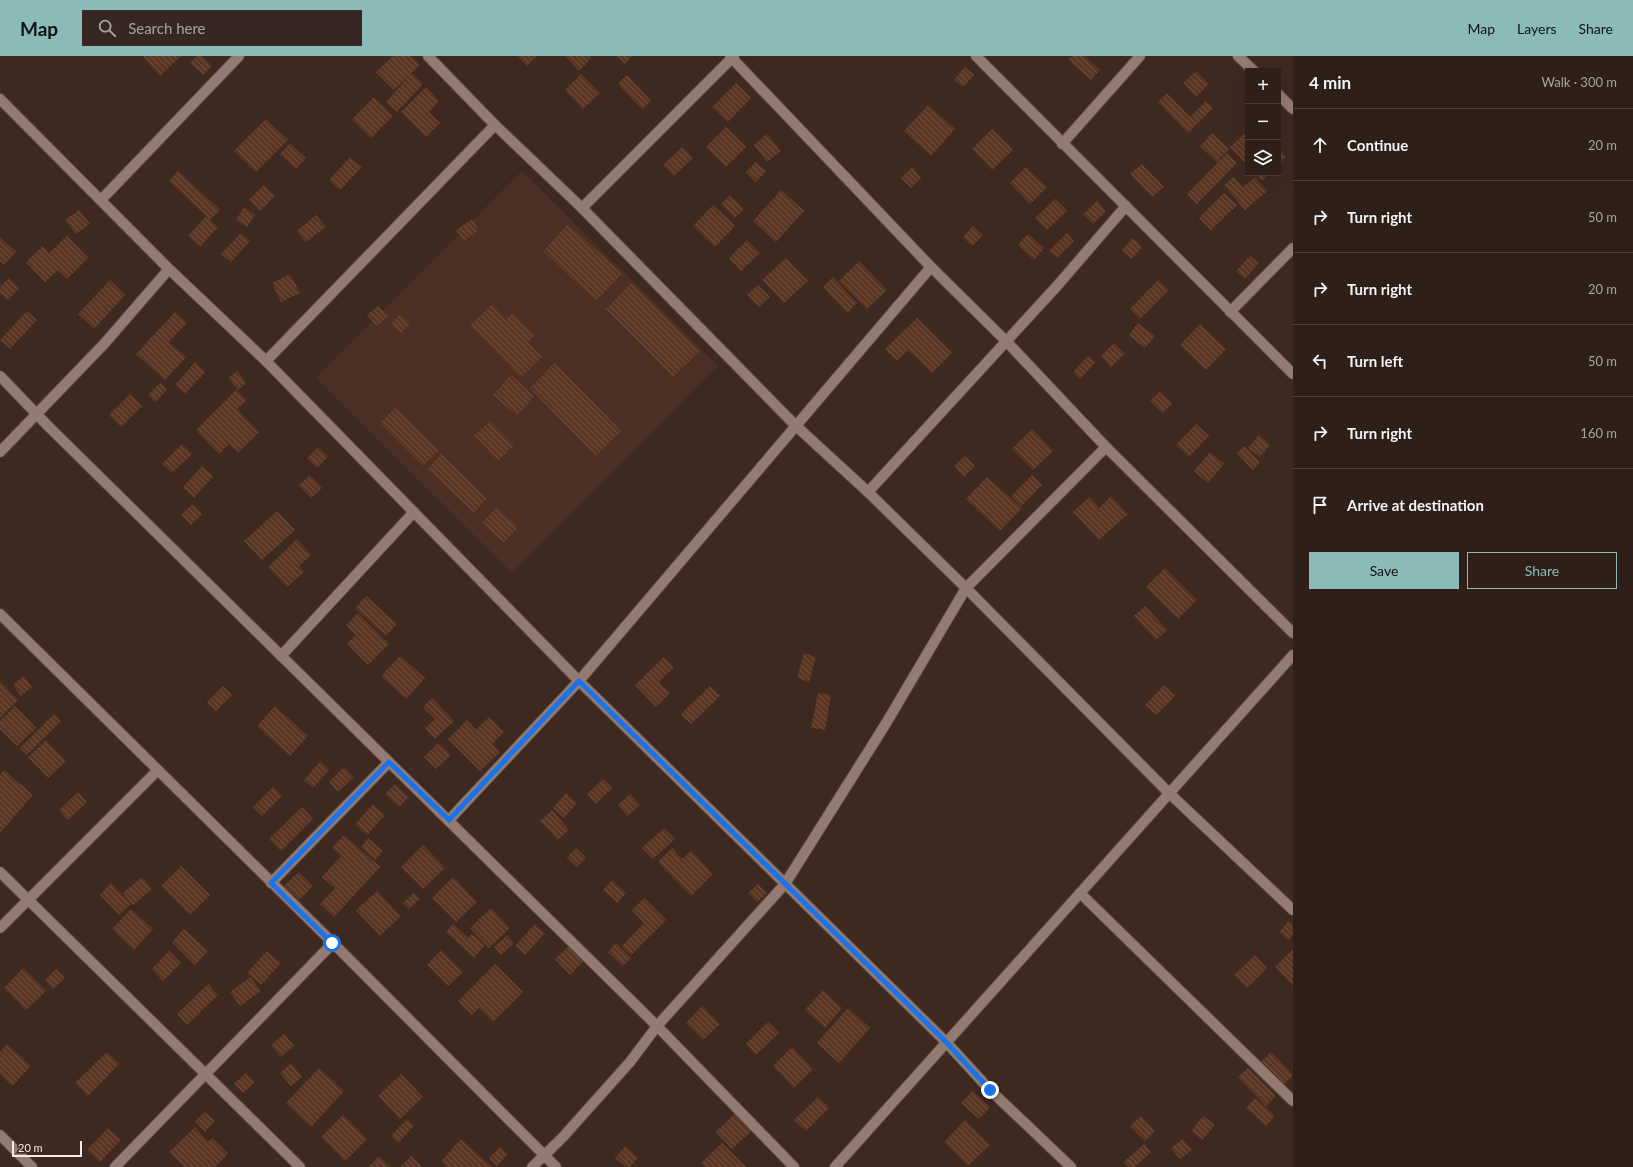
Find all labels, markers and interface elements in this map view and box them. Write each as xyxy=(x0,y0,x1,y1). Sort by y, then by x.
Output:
search box xyxy=(82,10,362,46)
text: Map xyxy=(20,17,58,40)
icon: search xyxy=(96,17,118,39)
text: Search here xyxy=(128,19,206,37)
text: Map xyxy=(1467,20,1495,37)
text: Layers xyxy=(1517,20,1557,37)
text: Share xyxy=(1579,20,1613,37)
map controls xyxy=(1245,68,1281,176)
button: + xyxy=(1245,68,1281,104)
text: 4 min xyxy=(1309,72,1351,93)
text: Walk · 300 m xyxy=(1541,74,1617,90)
button: − xyxy=(1245,104,1281,140)
icon: ahead xyxy=(1309,134,1331,156)
text: Continue xyxy=(1347,136,1408,154)
text: 20 m xyxy=(1588,137,1617,153)
button: layers xyxy=(1245,140,1281,176)
icon: right xyxy=(1309,206,1331,228)
text: Turn right xyxy=(1347,208,1412,226)
text: 50 m xyxy=(1588,209,1617,225)
icon: right xyxy=(1309,278,1331,300)
text: Turn right xyxy=(1347,280,1412,298)
text: 20 m xyxy=(1588,281,1617,297)
icon: left xyxy=(1309,350,1331,372)
text: Turn left xyxy=(1347,352,1403,370)
text: 50 m xyxy=(1588,353,1617,369)
icon: right xyxy=(1309,422,1331,444)
text: Turn right xyxy=(1347,424,1412,442)
text: 160 m xyxy=(1580,425,1617,441)
icon: arrive xyxy=(1309,494,1331,516)
text: Arrive at destination xyxy=(1347,496,1484,514)
button: Save xyxy=(1309,552,1459,589)
button: Share xyxy=(1467,552,1617,589)
route start xyxy=(323,934,341,952)
route end xyxy=(981,1081,999,1099)
scale bar xyxy=(12,1139,82,1158)
text: 20 m xyxy=(18,1141,43,1154)

